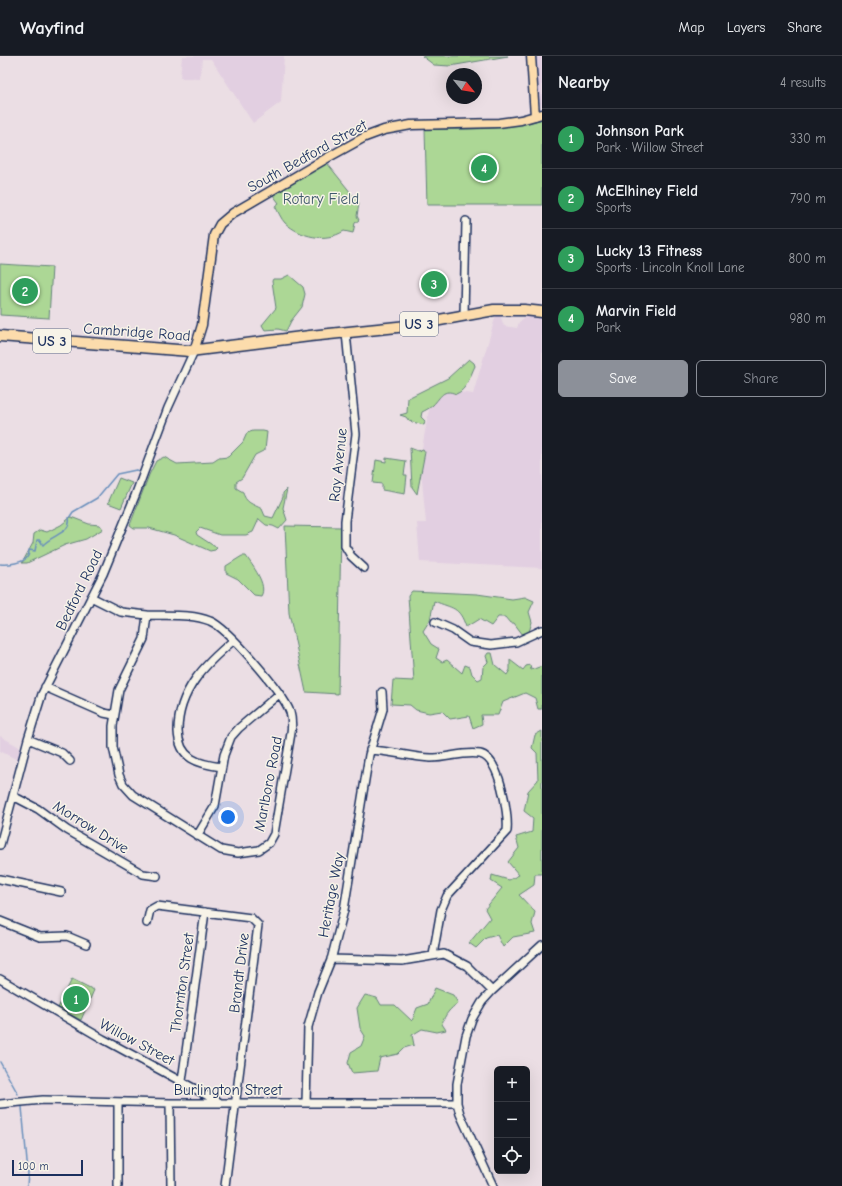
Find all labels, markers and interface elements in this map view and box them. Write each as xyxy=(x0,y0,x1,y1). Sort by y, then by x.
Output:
text: Wayfind xyxy=(20,17,84,39)
text: Map xyxy=(678,19,705,36)
text: Layers xyxy=(727,19,765,36)
text: Share xyxy=(787,19,822,36)
north arrow xyxy=(446,68,482,104)
text: Nearby xyxy=(558,73,609,92)
text: 4 results xyxy=(780,75,826,90)
street label: South Bedford Street xyxy=(244,115,371,196)
text: Johnson Park xyxy=(596,122,684,140)
text: 1 xyxy=(568,131,574,146)
text: 330 m xyxy=(790,131,826,146)
text: Park · Willow Street xyxy=(596,140,703,155)
pin: 4 xyxy=(471,153,497,183)
text: McElhiney Field xyxy=(596,182,698,200)
park label: Rotary Field xyxy=(283,190,359,208)
text: 2 xyxy=(568,191,574,206)
text: 790 m xyxy=(790,191,826,206)
text: Sports xyxy=(596,200,631,215)
text: Lucky 13 Fitness xyxy=(596,242,702,260)
text: 3 xyxy=(568,251,574,266)
text: 800 m xyxy=(788,251,826,266)
text: Sports · Lincoln Knoll Lane xyxy=(596,260,744,275)
pin: 3 xyxy=(421,269,447,299)
pin: 2 xyxy=(12,276,38,306)
text: Marvin Field xyxy=(596,302,676,320)
text: 4 xyxy=(568,311,574,326)
text: 980 m xyxy=(789,311,826,326)
road number: US 3 xyxy=(400,312,438,336)
street label: Cambridge Road xyxy=(83,319,191,345)
text: Park xyxy=(596,320,621,335)
road number: US 3 xyxy=(33,329,71,353)
button: Save xyxy=(558,360,688,397)
button: Share xyxy=(696,360,826,397)
street label: Ray Avenue xyxy=(325,427,351,503)
street label: Bedford Road xyxy=(52,547,106,633)
street label: Marlboro Road xyxy=(250,735,286,833)
street label: Morrow Drive xyxy=(50,797,133,858)
your location xyxy=(218,807,238,827)
street label: Heritage Way xyxy=(314,851,348,939)
street label: Thornton Street xyxy=(166,931,198,1034)
street label: Brandt Drive xyxy=(225,931,253,1014)
pin: 1 xyxy=(63,984,89,1014)
street label: Willow Street xyxy=(96,1015,178,1070)
map controls xyxy=(494,1066,530,1174)
button: + xyxy=(494,1066,530,1102)
street label: Burlington Street xyxy=(174,1081,283,1099)
button: − xyxy=(494,1102,530,1138)
button: locate xyxy=(494,1138,530,1174)
scale bar xyxy=(12,1158,83,1177)
text: 100 m xyxy=(18,1160,49,1173)

